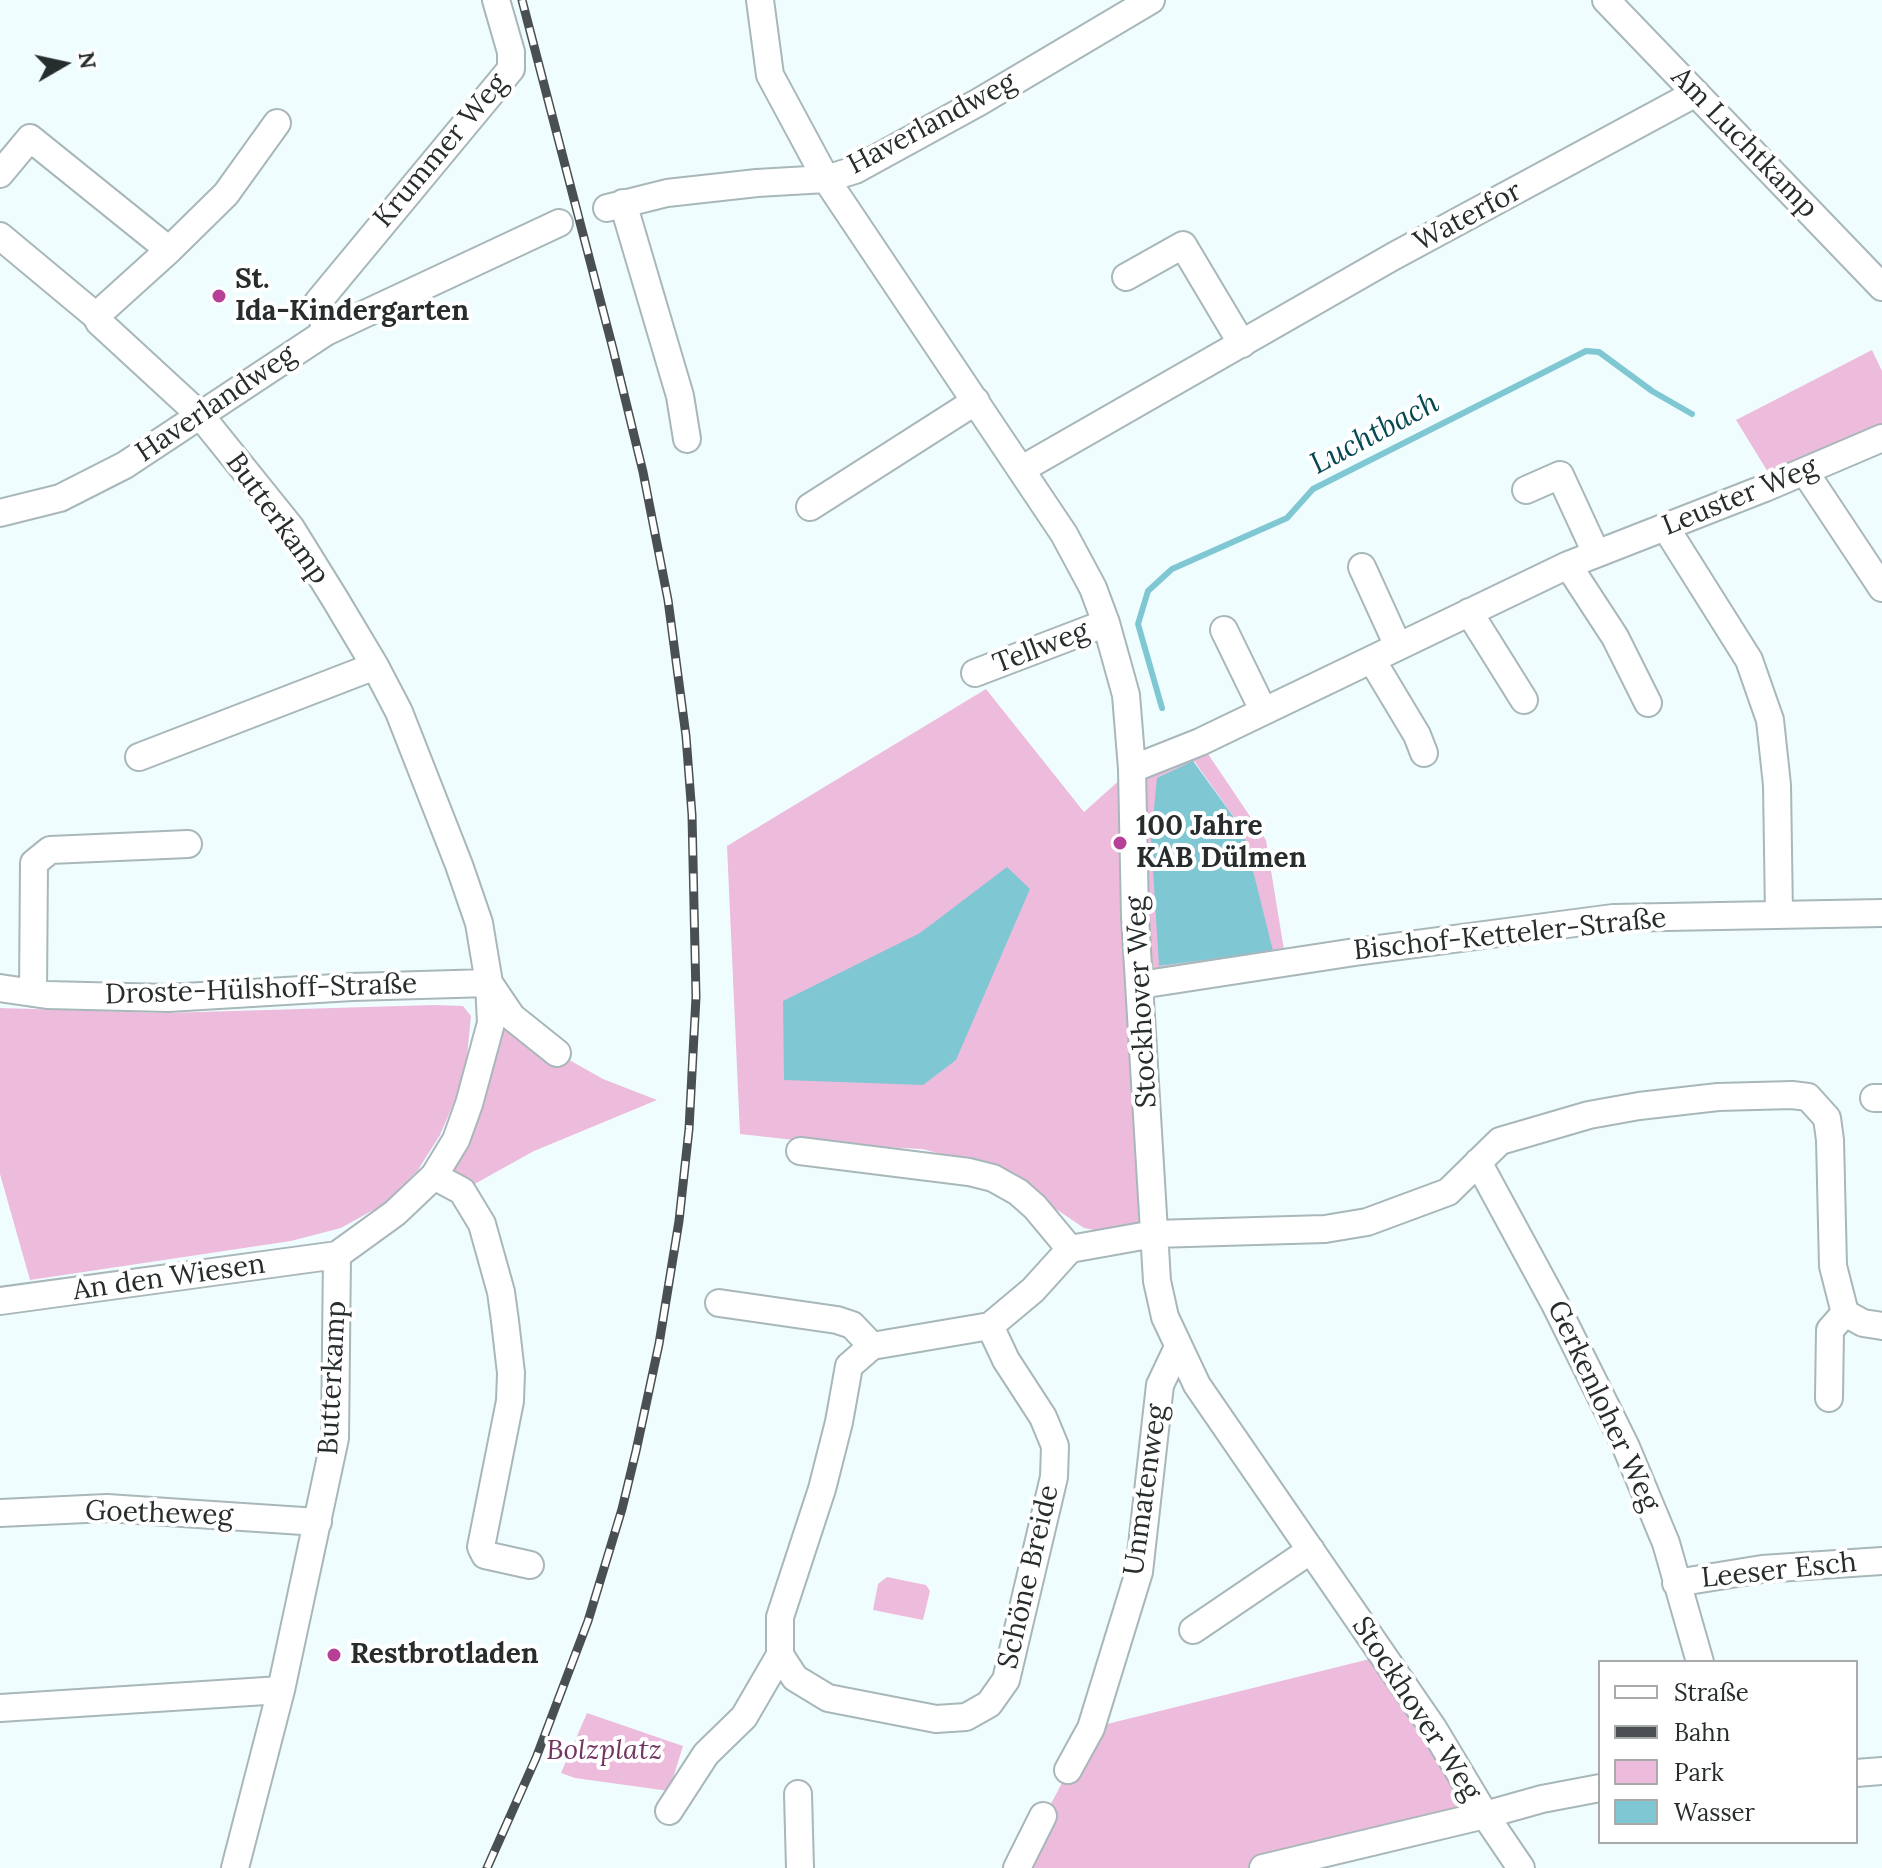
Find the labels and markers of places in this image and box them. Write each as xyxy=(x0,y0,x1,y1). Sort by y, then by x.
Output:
place label: St. Ida-Kindergarten xyxy=(235,263,469,329)
marker: St. Ida-Kindergarten xyxy=(210,287,228,305)
place label: 100 Jahre KAB Dülmen xyxy=(1136,810,1306,876)
marker: 100 Jahre KAB Dülmen xyxy=(1111,834,1129,852)
place label: Restbrotladen xyxy=(350,1638,539,1672)
marker: Restbrotladen xyxy=(325,1646,343,1664)

